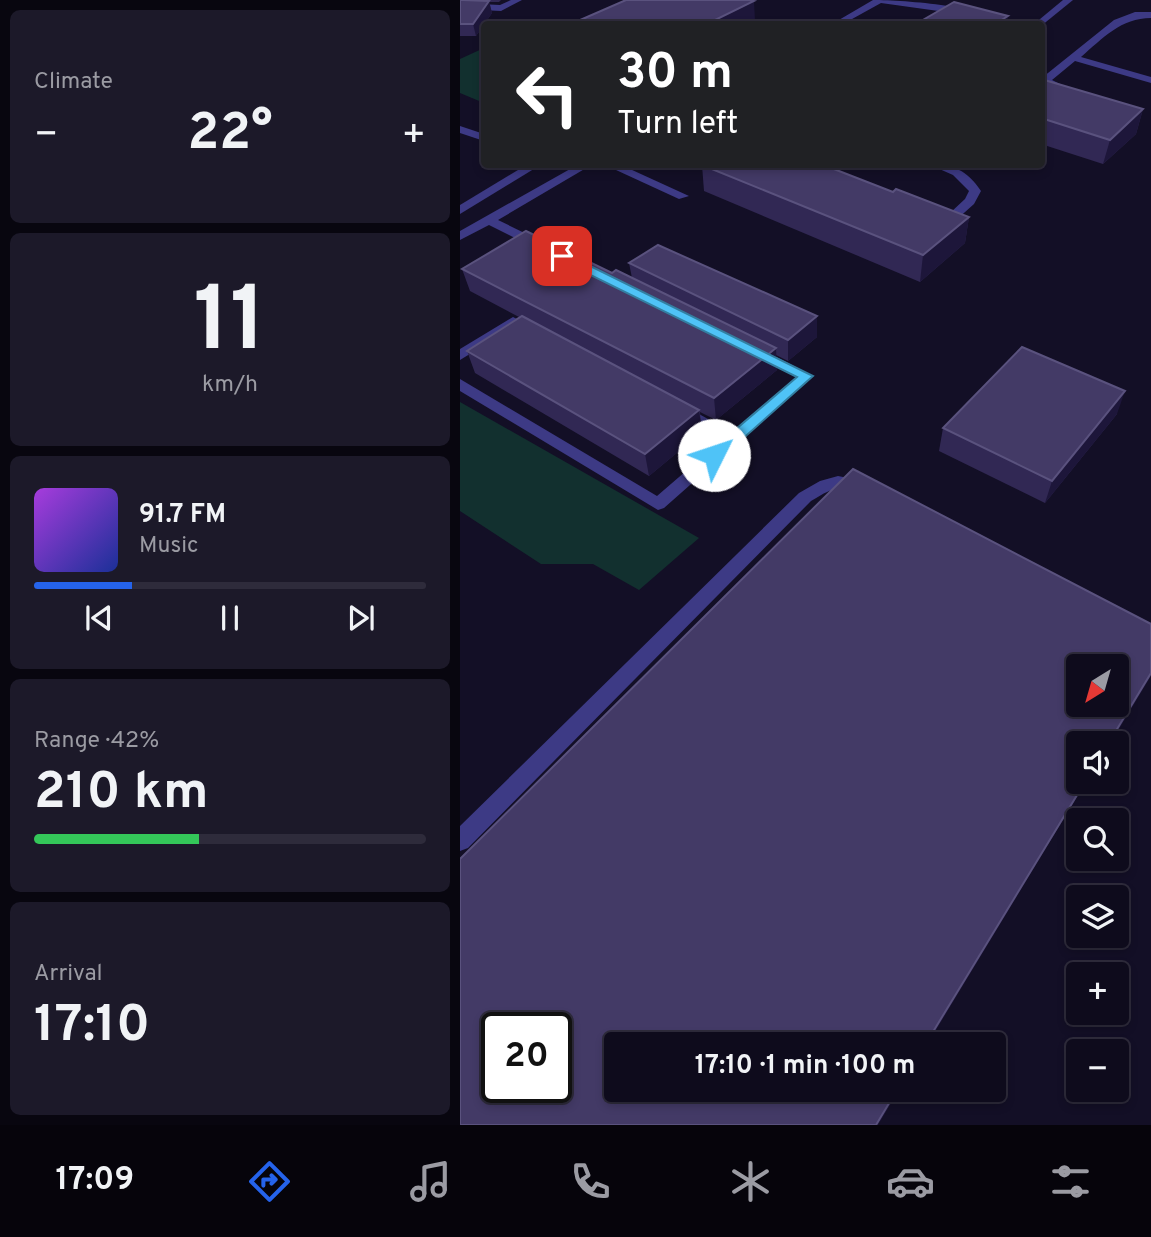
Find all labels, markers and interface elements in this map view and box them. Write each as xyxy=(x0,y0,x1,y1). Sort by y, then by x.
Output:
text: 30 m xyxy=(617,44,733,106)
icon: left xyxy=(502,49,593,140)
text: Climate xyxy=(34,68,113,97)
text: 22° xyxy=(187,102,273,168)
text: Turn left xyxy=(617,105,738,145)
text: − xyxy=(34,112,59,161)
text: + xyxy=(401,112,426,161)
pin xyxy=(532,226,592,286)
icon: arrive xyxy=(543,237,581,275)
text: 11 xyxy=(194,268,266,383)
text: km/h xyxy=(202,371,258,400)
position arrow xyxy=(677,418,751,492)
text: 91.7 FM xyxy=(139,499,226,532)
text: Music xyxy=(139,532,199,561)
icon: previous xyxy=(80,599,118,637)
icon: pause xyxy=(211,599,249,637)
icon: next xyxy=(342,599,380,637)
north arrow xyxy=(1066,654,1128,718)
map controls xyxy=(1066,654,1129,1102)
text: Range · 42% xyxy=(34,727,159,756)
button: sound xyxy=(1066,731,1129,794)
text: 210 km xyxy=(34,761,209,827)
button: search xyxy=(1066,808,1129,871)
button: layers xyxy=(1066,885,1129,948)
text: Arrival xyxy=(34,960,103,989)
button: + xyxy=(1066,962,1129,1025)
text: 17:10 xyxy=(34,994,150,1060)
speed limit sign: 20 xyxy=(481,1012,572,1103)
button: − xyxy=(1066,1039,1129,1102)
text: 17:10 · 1 min · 100 m xyxy=(695,1050,915,1083)
icon: directions xyxy=(245,1157,294,1206)
icon: music xyxy=(406,1157,455,1206)
icon: phone xyxy=(566,1157,615,1206)
icon: climate xyxy=(726,1157,775,1206)
icon: car xyxy=(886,1157,935,1206)
icon: filters xyxy=(1046,1157,1095,1206)
text: 17:09 xyxy=(56,1161,134,1201)

